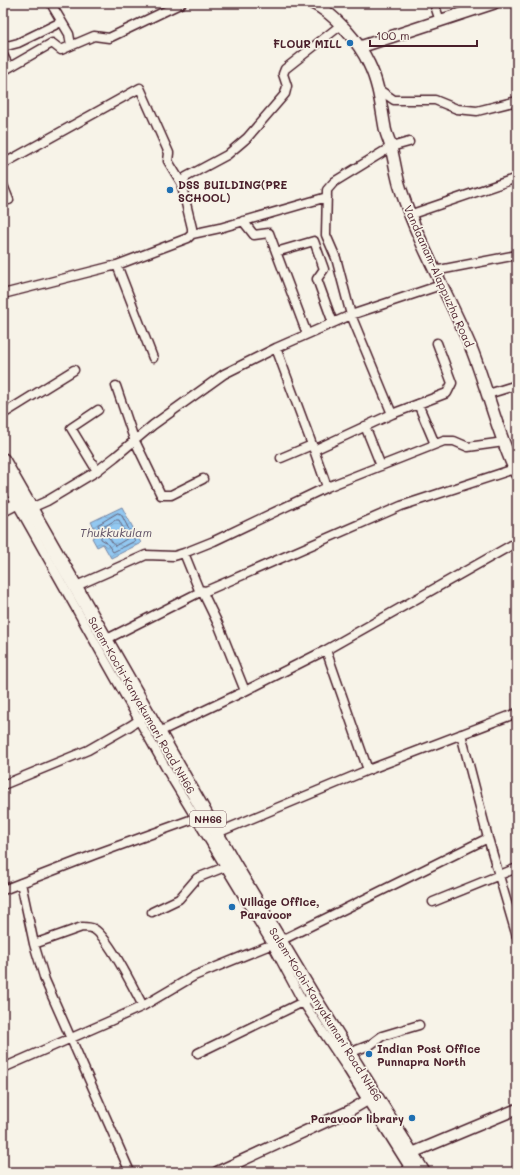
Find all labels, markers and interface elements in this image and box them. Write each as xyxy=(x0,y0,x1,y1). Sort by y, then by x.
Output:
scale bar xyxy=(370,22,477,48)
text: 100 m xyxy=(376,27,410,43)
place label: FLOUR MILL xyxy=(273,36,343,51)
marker: FLOUR MILL xyxy=(345,38,355,48)
place label: DSS BUILDING(PRE SCHOOL) xyxy=(178,177,287,205)
marker: DSS BUILDING(PRE SCHOOL) xyxy=(165,185,175,195)
street label: Vandaanam-Alappuzha Road xyxy=(401,203,477,349)
water label: Thukkukulam xyxy=(80,524,152,540)
street label: Salem-Kochi-Kanyakumari Road NH66 xyxy=(85,614,199,796)
road number: NH66 xyxy=(190,811,226,827)
place label: Village Office, Paravoor xyxy=(240,894,319,922)
marker: Village Office, Paravoor xyxy=(227,902,237,912)
street label: Salem-Kochi-Kanyakumari Road NH66 xyxy=(266,924,386,1104)
place label: Indian Post Office Punnapra North xyxy=(377,1041,481,1069)
marker: Indian Post Office Punnapra North xyxy=(364,1049,374,1059)
place label: Paravoor library xyxy=(310,1111,404,1126)
marker: Paravoor library xyxy=(407,1113,417,1123)

